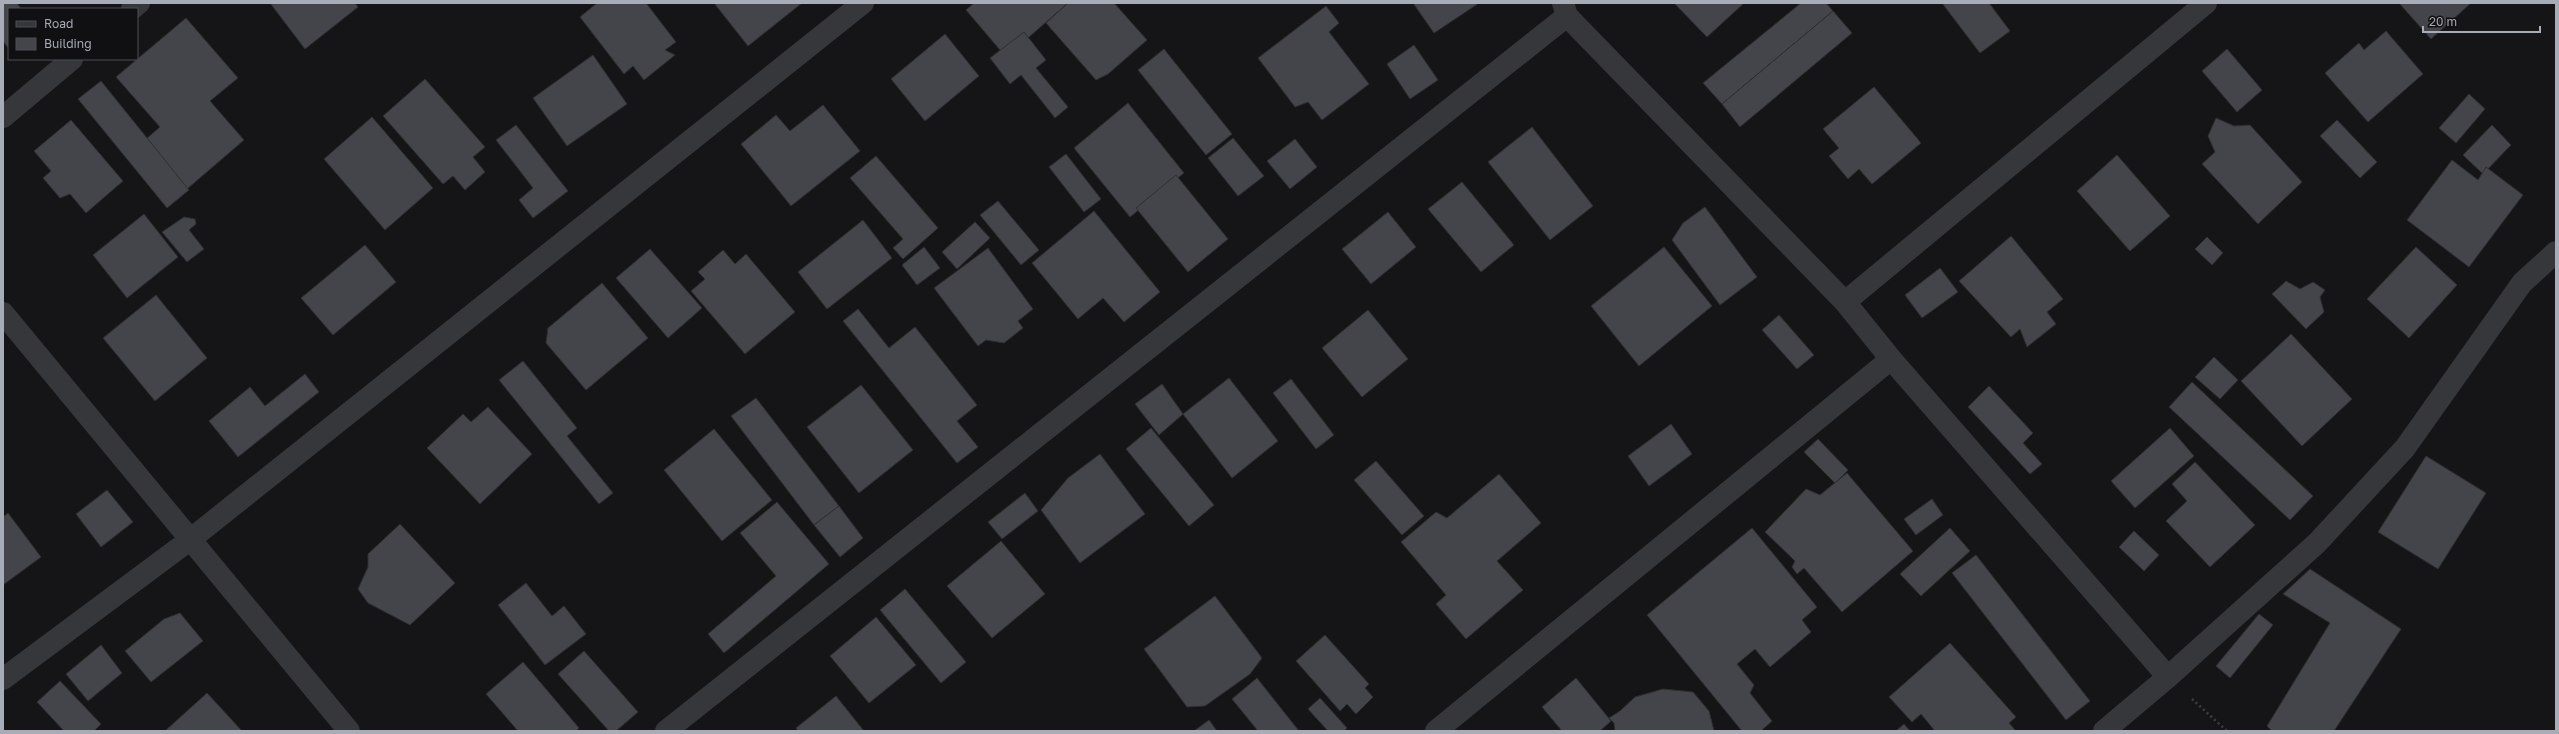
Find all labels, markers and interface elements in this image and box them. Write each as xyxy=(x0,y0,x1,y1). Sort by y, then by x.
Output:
legend xyxy=(8,8,138,60)
scale bar xyxy=(2423,8,2540,34)
text: 20 m xyxy=(2429,14,2457,29)
text: Road xyxy=(44,16,73,31)
text: Building xyxy=(44,36,92,51)

